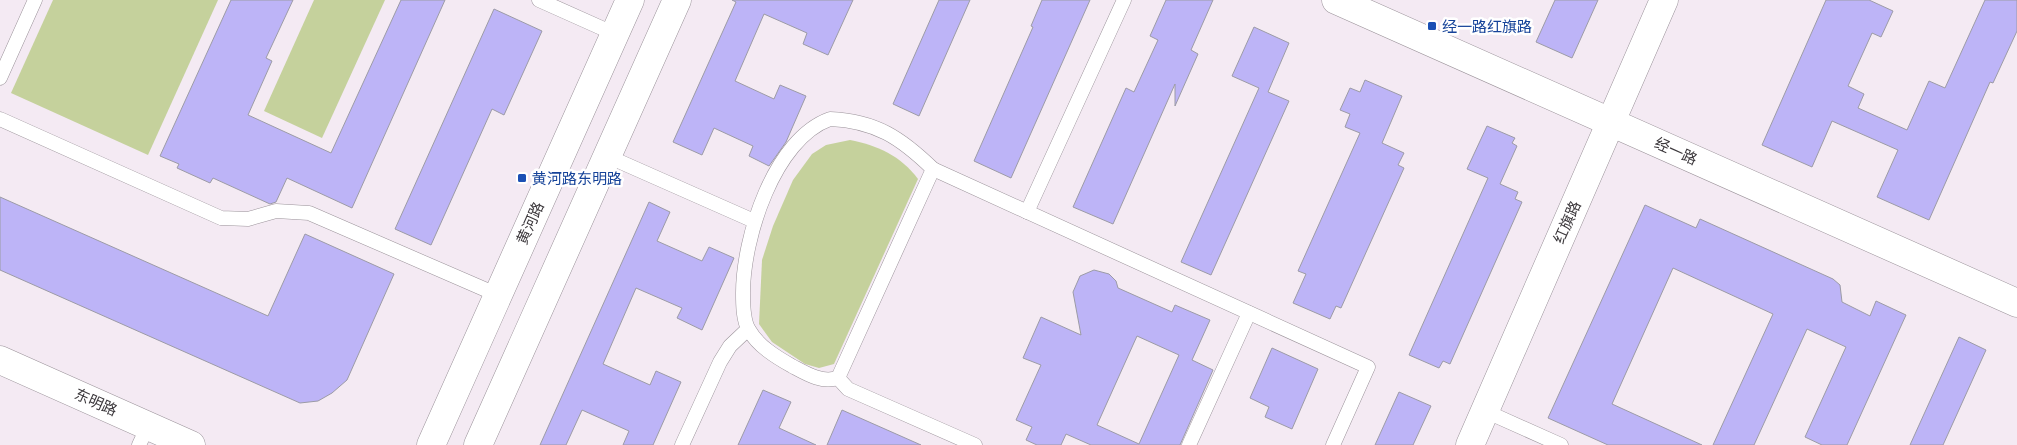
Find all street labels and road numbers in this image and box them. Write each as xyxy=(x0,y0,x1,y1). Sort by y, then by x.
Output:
street label: 经一路 xyxy=(1652,133,1700,169)
street label: 红旗路 xyxy=(1549,198,1585,246)
street label: 黄河路 xyxy=(512,199,548,247)
street label: 东明路 xyxy=(72,384,120,420)

